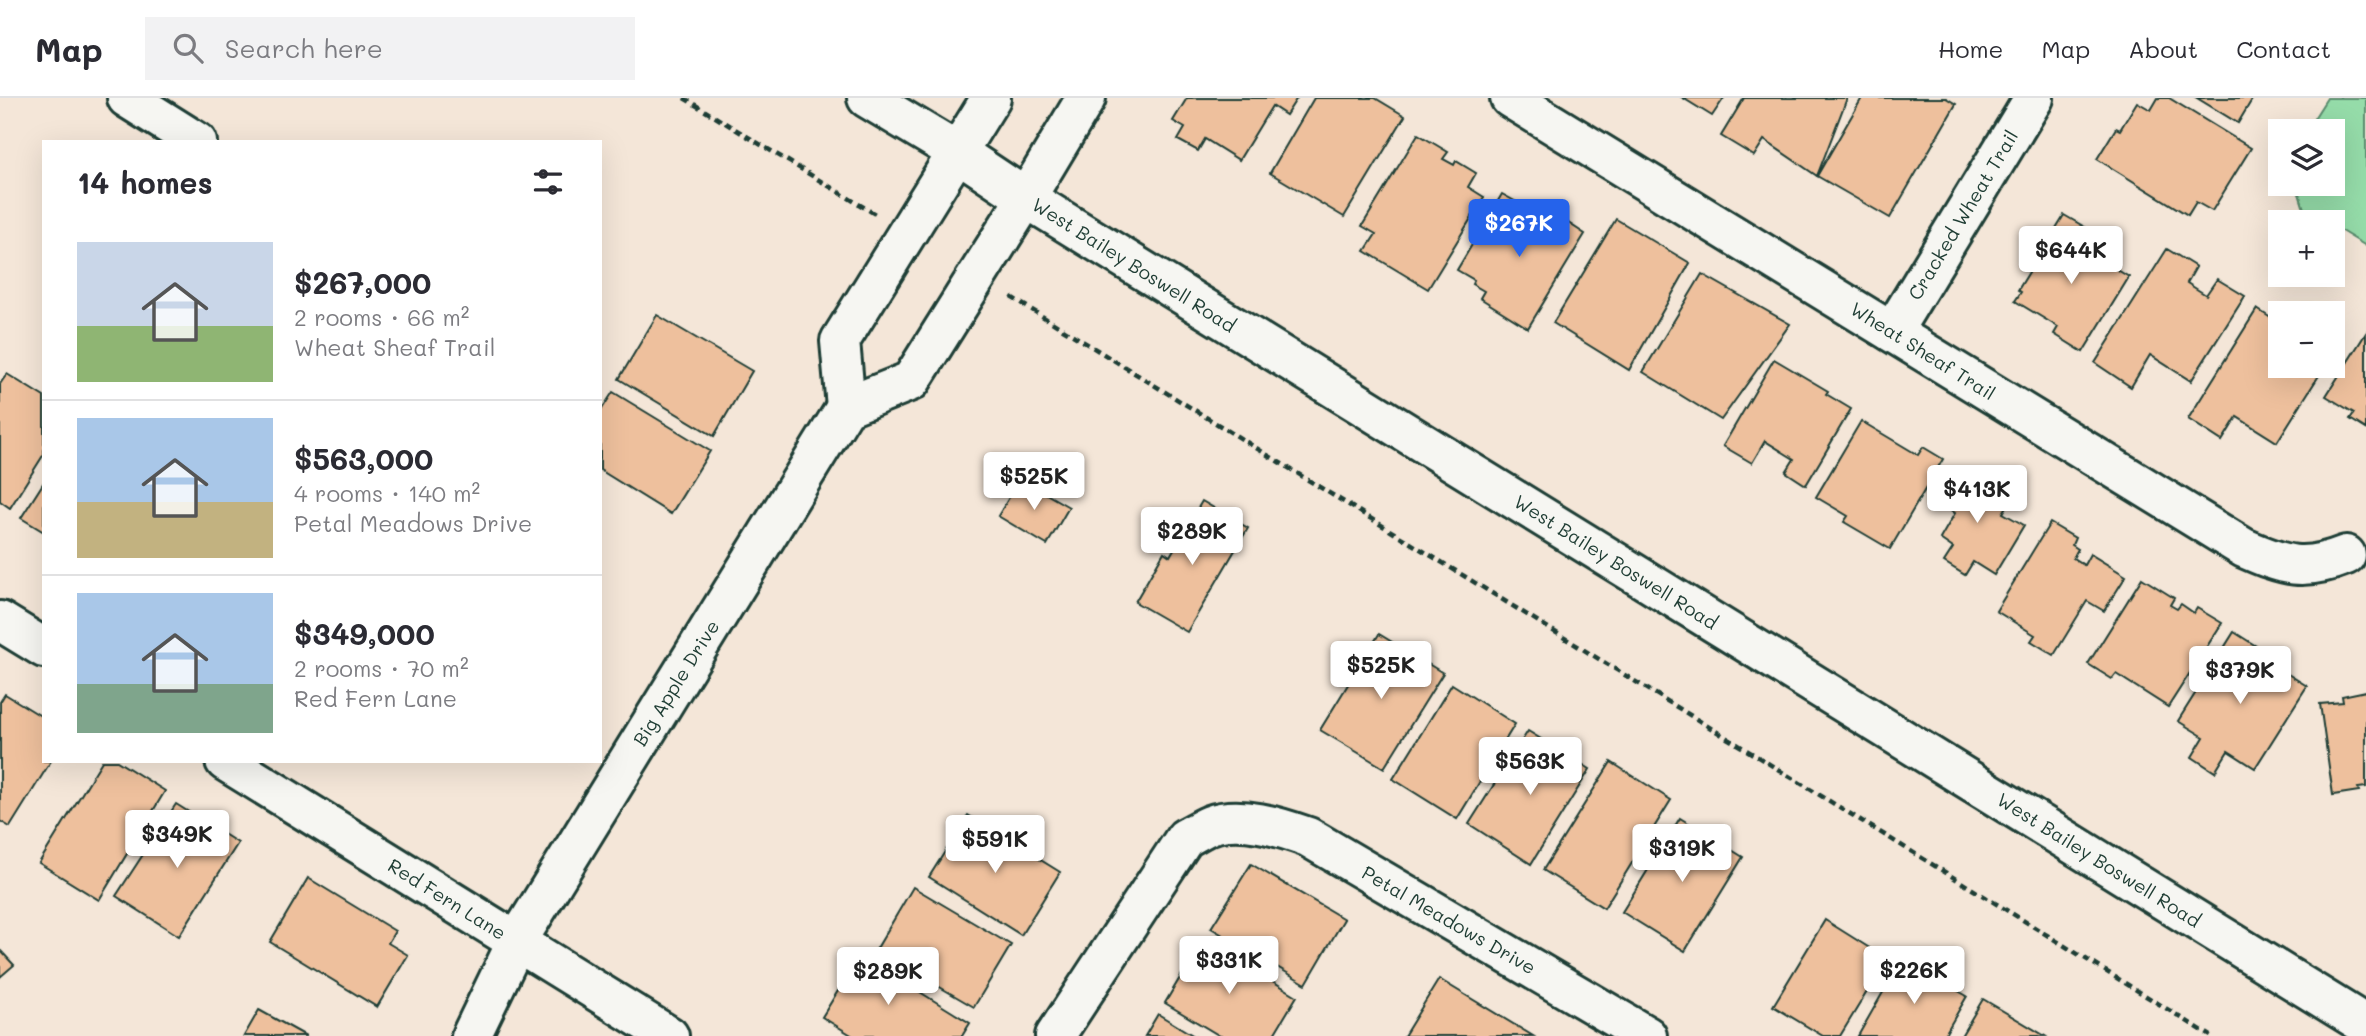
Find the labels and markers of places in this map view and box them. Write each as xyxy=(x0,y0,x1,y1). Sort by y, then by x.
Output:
pin: $267K xyxy=(1470,200,1568,259)
pin: $644K xyxy=(2022,226,2120,286)
pin: $525K xyxy=(985,452,1083,512)
pin: $413K xyxy=(1928,466,2026,525)
pin: $289K xyxy=(1143,508,1241,567)
pin: $525K xyxy=(1332,642,1430,701)
pin: $379K xyxy=(2191,646,2289,706)
pin: $563K xyxy=(1481,738,1579,797)
pin: $349K xyxy=(128,810,226,870)
pin: $591K xyxy=(946,816,1044,875)
pin: $319K xyxy=(1633,824,1731,884)
pin: $331K xyxy=(1180,936,1278,996)
pin: $226K xyxy=(1865,946,1963,1006)
pin: $289K xyxy=(839,948,937,1007)

